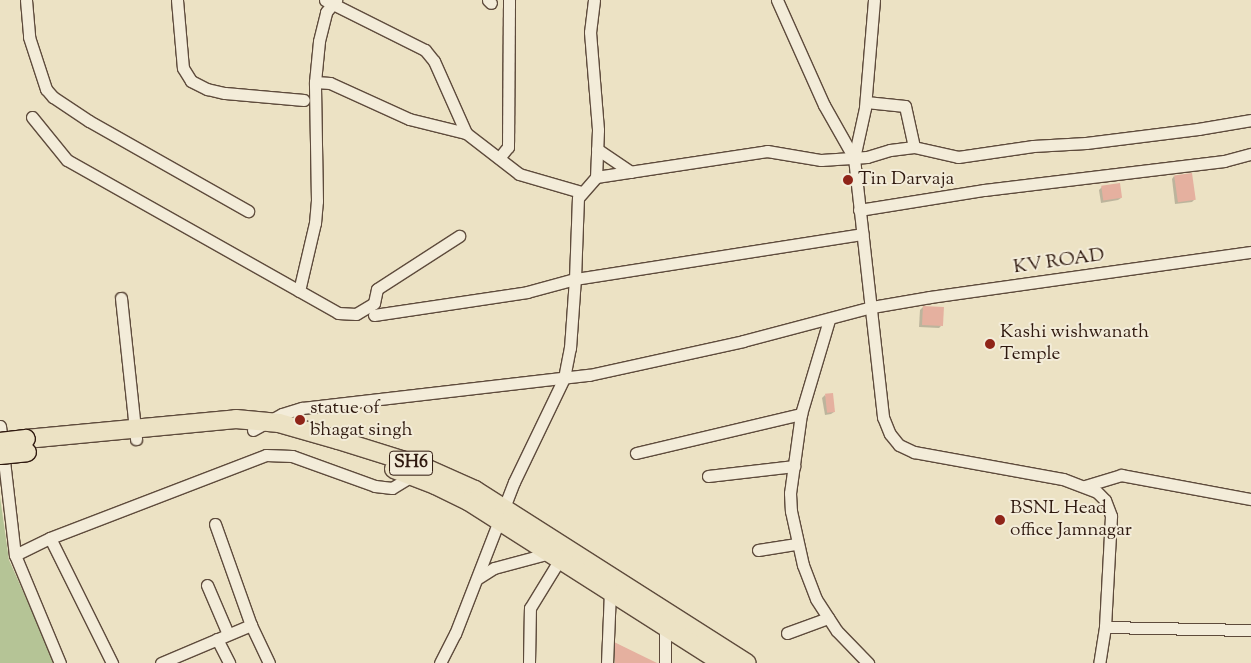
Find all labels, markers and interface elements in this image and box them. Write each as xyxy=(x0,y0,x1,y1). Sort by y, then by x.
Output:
place label: Tin Darvaja xyxy=(858,169,954,191)
marker: Tin Darvaja xyxy=(842,174,854,186)
street label: KV ROAD xyxy=(1012,244,1106,280)
place label: Kashi wishwanath Temple xyxy=(1000,322,1149,366)
marker: Kashi wishwanath Temple xyxy=(984,338,996,350)
place label: statue of bhagat singh xyxy=(310,398,413,442)
marker: statue of bhagat singh xyxy=(294,414,306,426)
road number: SH6 xyxy=(388,448,434,478)
place label: BSNL Head office Jamnagar xyxy=(1010,498,1132,542)
marker: BSNL Head office Jamnagar xyxy=(994,514,1006,526)

